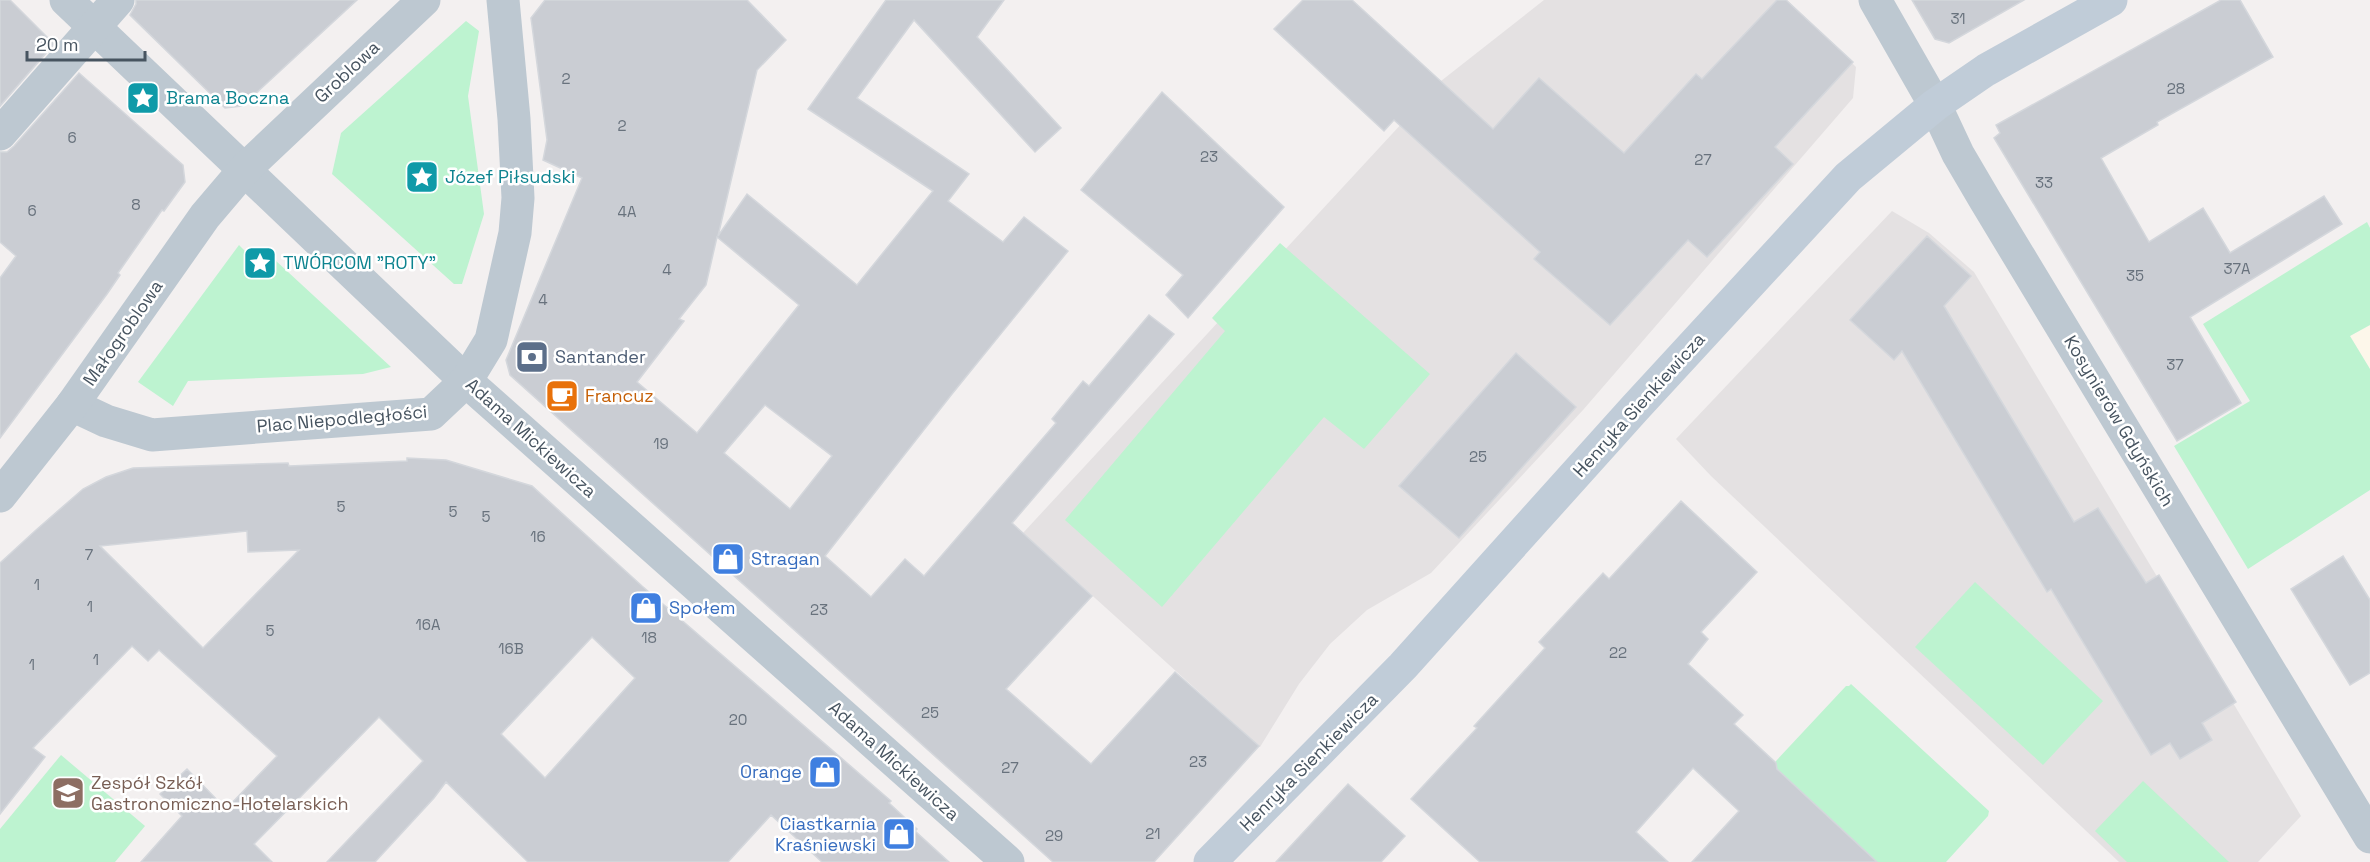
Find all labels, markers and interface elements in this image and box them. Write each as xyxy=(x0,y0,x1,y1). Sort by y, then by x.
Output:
house number: 31 xyxy=(1950,9,1966,28)
scale bar xyxy=(27,24,146,62)
text: 20 m xyxy=(36,33,79,56)
street label: Groblowa xyxy=(309,36,384,108)
house number: 2 xyxy=(561,69,571,88)
house number: 28 xyxy=(2167,79,2185,98)
place icon: Brama Boczna xyxy=(125,80,161,116)
place label: Brama Boczna xyxy=(166,86,289,109)
house number: 2 xyxy=(617,116,627,135)
house number: 6 xyxy=(67,128,77,147)
house number: 23 xyxy=(1200,147,1218,166)
house number: 27 xyxy=(1694,150,1712,169)
place icon: Józef Piłsudski xyxy=(404,159,440,195)
place label: Józef Piłsudski xyxy=(445,165,575,188)
house number: 33 xyxy=(2035,173,2053,192)
house number: 8 xyxy=(131,195,141,214)
house number: 6 xyxy=(27,201,37,220)
house number: 4A xyxy=(618,202,637,221)
place icon: TWÓRCOM "ROTY" xyxy=(242,245,278,281)
place label: TWÓRCOM "ROTY" xyxy=(283,251,436,274)
house number: 37A xyxy=(2224,259,2251,278)
house number: 4 xyxy=(662,260,672,279)
house number: 35 xyxy=(2126,266,2144,285)
street label: Małogroblowa xyxy=(78,275,168,390)
house number: 4 xyxy=(538,290,548,309)
street label: Henryka Sienkiewicza xyxy=(1568,328,1710,482)
street label: Kosynierów Gdyńskich xyxy=(2059,331,2180,511)
bank icon: Santander xyxy=(514,339,550,375)
place label: Santander xyxy=(555,345,646,368)
house number: 37 xyxy=(2166,355,2184,374)
street label: Adama Mickiewicza xyxy=(461,373,601,502)
cafe icon: Francuz xyxy=(544,378,580,414)
place label: Francuz xyxy=(585,384,654,407)
street label: Plac Niepodległości xyxy=(256,400,428,437)
house number: 19 xyxy=(653,434,669,453)
house number: 25 xyxy=(1469,447,1487,466)
house number: 5 xyxy=(337,497,346,516)
house number: 5 xyxy=(449,502,458,521)
house number: 5 xyxy=(482,507,491,526)
house number: 16 xyxy=(530,527,546,546)
shop icon: Stragan xyxy=(710,541,746,577)
house number: 7 xyxy=(85,545,93,564)
place label: Stragan xyxy=(751,547,820,570)
house number: 1 xyxy=(34,575,40,594)
shop icon: Społem xyxy=(628,590,664,626)
place label: Społem xyxy=(669,596,736,619)
house number: 1 xyxy=(87,597,93,616)
house number: 23 xyxy=(810,600,828,619)
house number: 16A xyxy=(416,615,441,634)
house number: 5 xyxy=(266,621,275,640)
house number: 18 xyxy=(641,628,657,647)
house number: 16B xyxy=(498,639,524,658)
house number: 22 xyxy=(1609,643,1627,662)
house number: 1 xyxy=(93,650,99,669)
house number: 1 xyxy=(29,655,35,674)
street label: Henryka Sienkiewicza xyxy=(1235,688,1383,836)
street label: Adama Mickiewicza xyxy=(824,696,964,825)
house number: 25 xyxy=(921,703,939,722)
house number: 20 xyxy=(729,710,747,729)
house number: 23 xyxy=(1189,752,1207,771)
shop icon: Orange xyxy=(807,754,843,790)
house number: 27 xyxy=(1001,758,1019,777)
place label: Orange xyxy=(740,760,802,783)
place label: Zespół Szkół Gastronomiczno-Hotelarskich xyxy=(91,771,348,815)
school or university icon: Zespół Szkół Gastronomiczno-Hotelarskich xyxy=(50,775,86,811)
place label: Ciastkarnia Kraśniewski xyxy=(775,812,876,856)
shop icon: Ciastkarnia Kraśniewski xyxy=(881,816,917,852)
house number: 21 xyxy=(1145,824,1161,843)
house number: 29 xyxy=(1045,826,1063,845)

